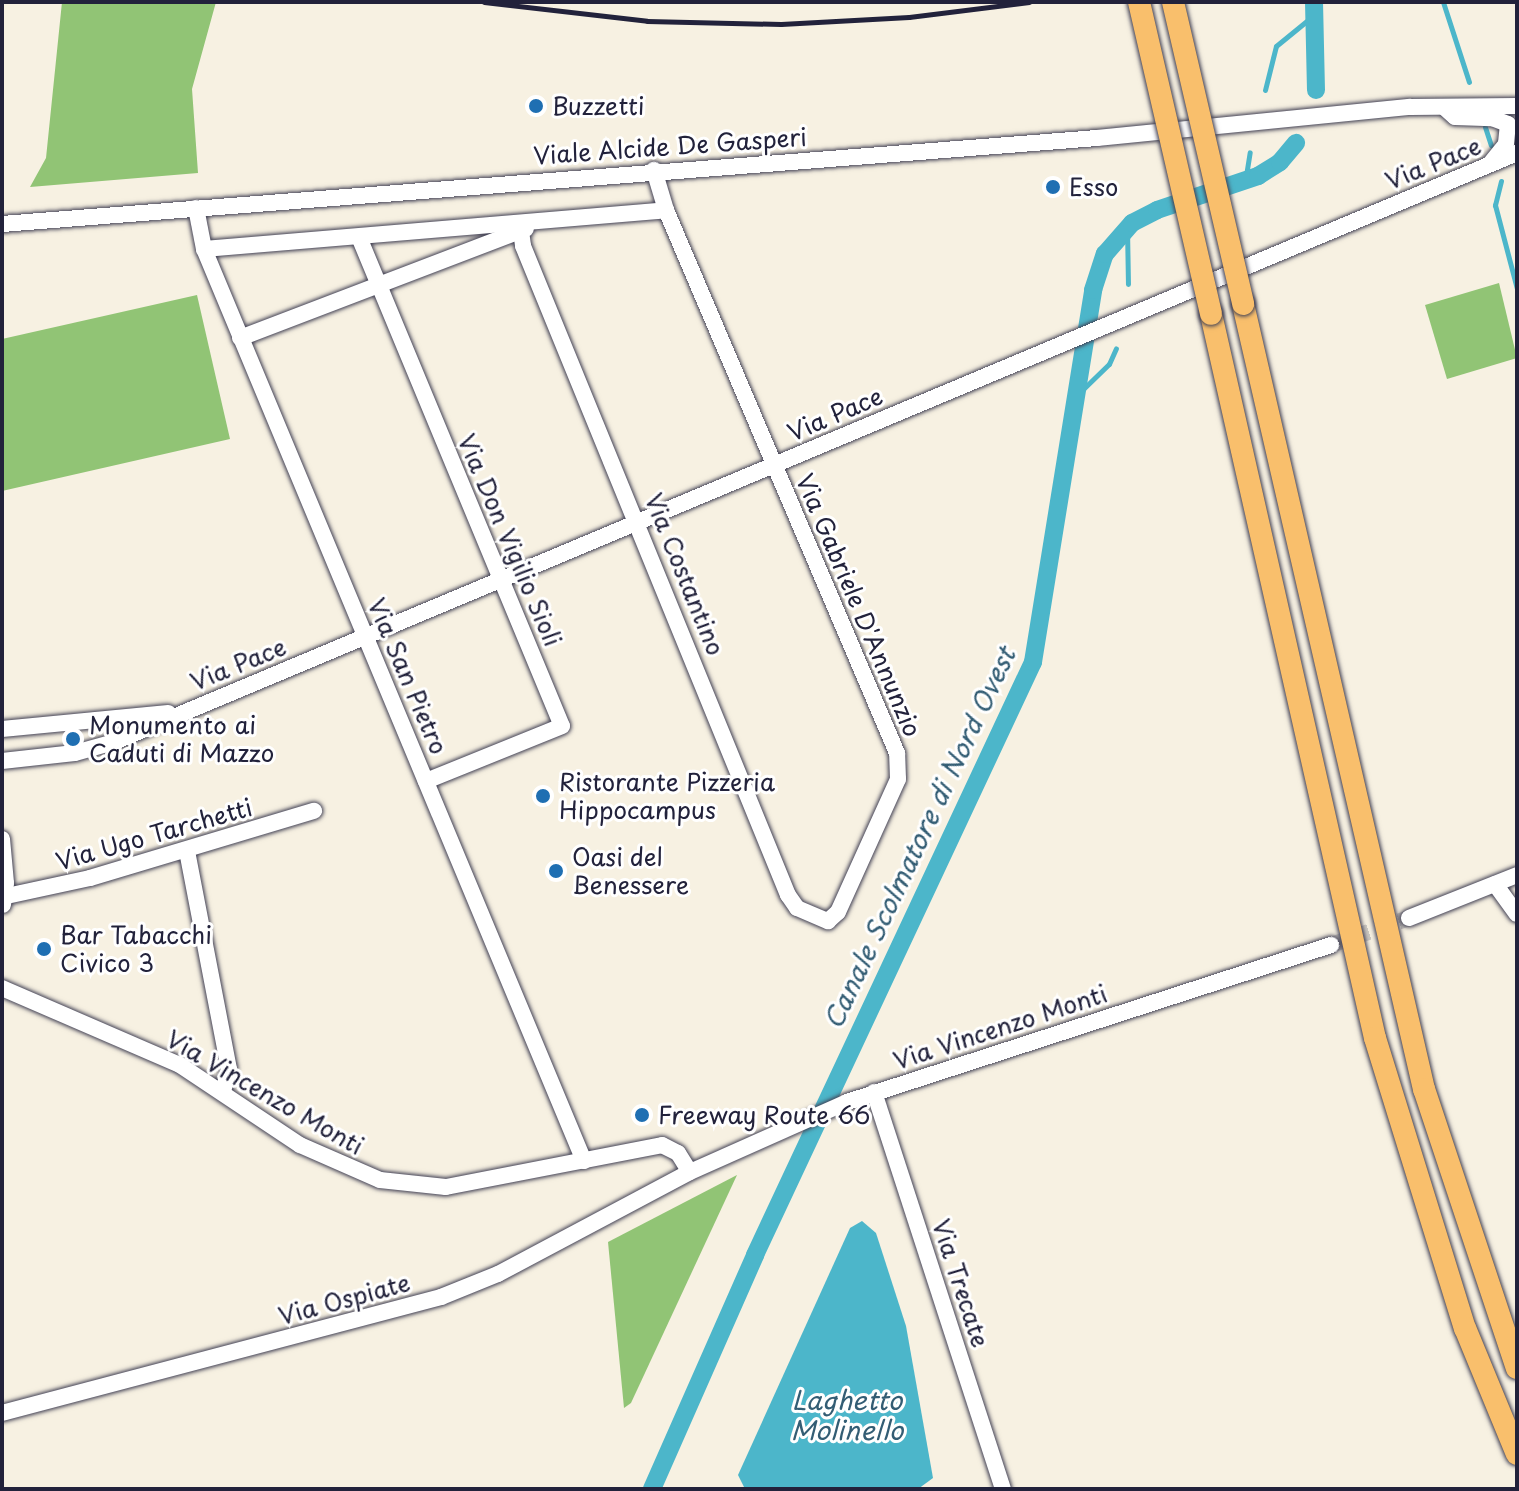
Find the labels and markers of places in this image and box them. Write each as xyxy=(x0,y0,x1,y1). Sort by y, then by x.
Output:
place label: Buzzetti xyxy=(552,92,645,120)
marker: Buzzetti xyxy=(527,97,545,115)
place label: Esso xyxy=(1069,173,1118,201)
marker: Esso xyxy=(1044,178,1062,196)
place label: Monumento ai Caduti di Mazzo xyxy=(89,711,276,767)
marker: Monumento ai Caduti di Mazzo xyxy=(64,730,82,748)
place label: Ristorante Pizzeria Hippocampus xyxy=(559,768,775,824)
marker: Ristorante Pizzeria Hippocampus xyxy=(534,787,552,805)
place label: Oasi del Benessere xyxy=(572,843,689,899)
marker: Oasi del Benessere xyxy=(547,862,565,880)
place label: Bar Tabacchi Civico 3 xyxy=(60,921,211,977)
marker: Bar Tabacchi Civico 3 xyxy=(35,940,53,958)
place label: Freeway Route 66 xyxy=(658,1101,870,1129)
marker: Freeway Route 66 xyxy=(633,1106,651,1124)

